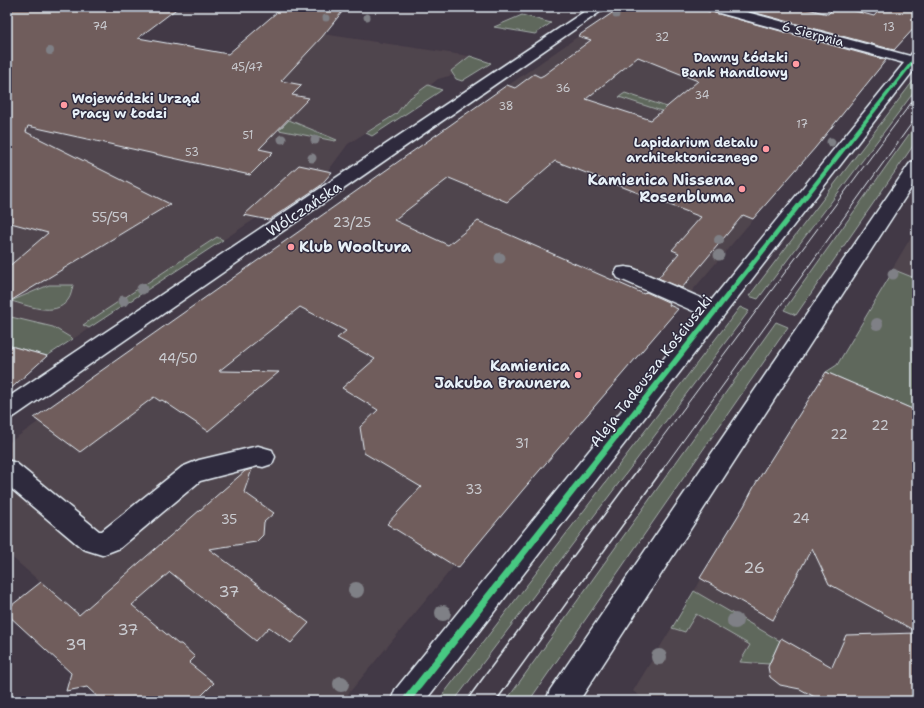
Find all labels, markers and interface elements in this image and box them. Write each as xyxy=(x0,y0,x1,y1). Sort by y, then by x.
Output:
street label: 6 Sierpnia xyxy=(780,18,846,50)
house number: 74 xyxy=(93,19,108,34)
house number: 13 xyxy=(883,20,895,35)
house number: 32 xyxy=(655,30,669,45)
place label: Dawny Łódzki Bank Handlowy xyxy=(681,49,788,81)
marker: Dawny Łódzki Bank Handlowy xyxy=(791,59,801,69)
house number: 45/47 xyxy=(231,60,263,75)
house number: 36 xyxy=(555,81,571,96)
house number: 34 xyxy=(695,88,710,103)
place label: Wojewódzki Urząd Pracy w Łodzi xyxy=(72,90,200,122)
house number: 38 xyxy=(498,99,514,114)
marker: Wojewódzki Urząd Pracy w Łodzi xyxy=(59,100,69,110)
house number: 17 xyxy=(796,117,808,132)
house number: 51 xyxy=(243,128,253,143)
place label: Lapidarium detalu architektonicznego xyxy=(626,134,758,166)
marker: Lapidarium detalu architektonicznego xyxy=(761,144,771,154)
house number: 53 xyxy=(185,145,199,160)
place label: Kamienica Nissena Rosenbluma xyxy=(588,170,735,207)
street label: Wólczańska xyxy=(263,176,346,241)
marker: Kamienica Nissena Rosenbluma xyxy=(737,184,747,194)
house number: 55/59 xyxy=(92,209,128,226)
house number: 23/25 xyxy=(333,214,371,231)
place label: Klub Wooltura xyxy=(299,237,412,257)
marker: Klub Wooltura xyxy=(286,242,296,252)
street label: Aleja Tadeusza Kościuszki xyxy=(585,291,717,451)
house number: 44/50 xyxy=(158,350,198,367)
place label: Kamienica Jakuba Braunera xyxy=(435,356,571,393)
marker: Kamienica Jakuba Braunera xyxy=(573,370,583,380)
house number: 22 xyxy=(871,417,889,434)
house number: 22 xyxy=(830,426,848,443)
house number: 31 xyxy=(515,435,529,452)
house number: 33 xyxy=(465,481,483,498)
house number: 24 xyxy=(792,510,810,527)
house number: 35 xyxy=(221,511,237,528)
house number: 26 xyxy=(743,557,765,578)
house number: 37 xyxy=(218,581,240,602)
house number: 37 xyxy=(117,619,139,640)
house number: 39 xyxy=(65,634,87,655)

